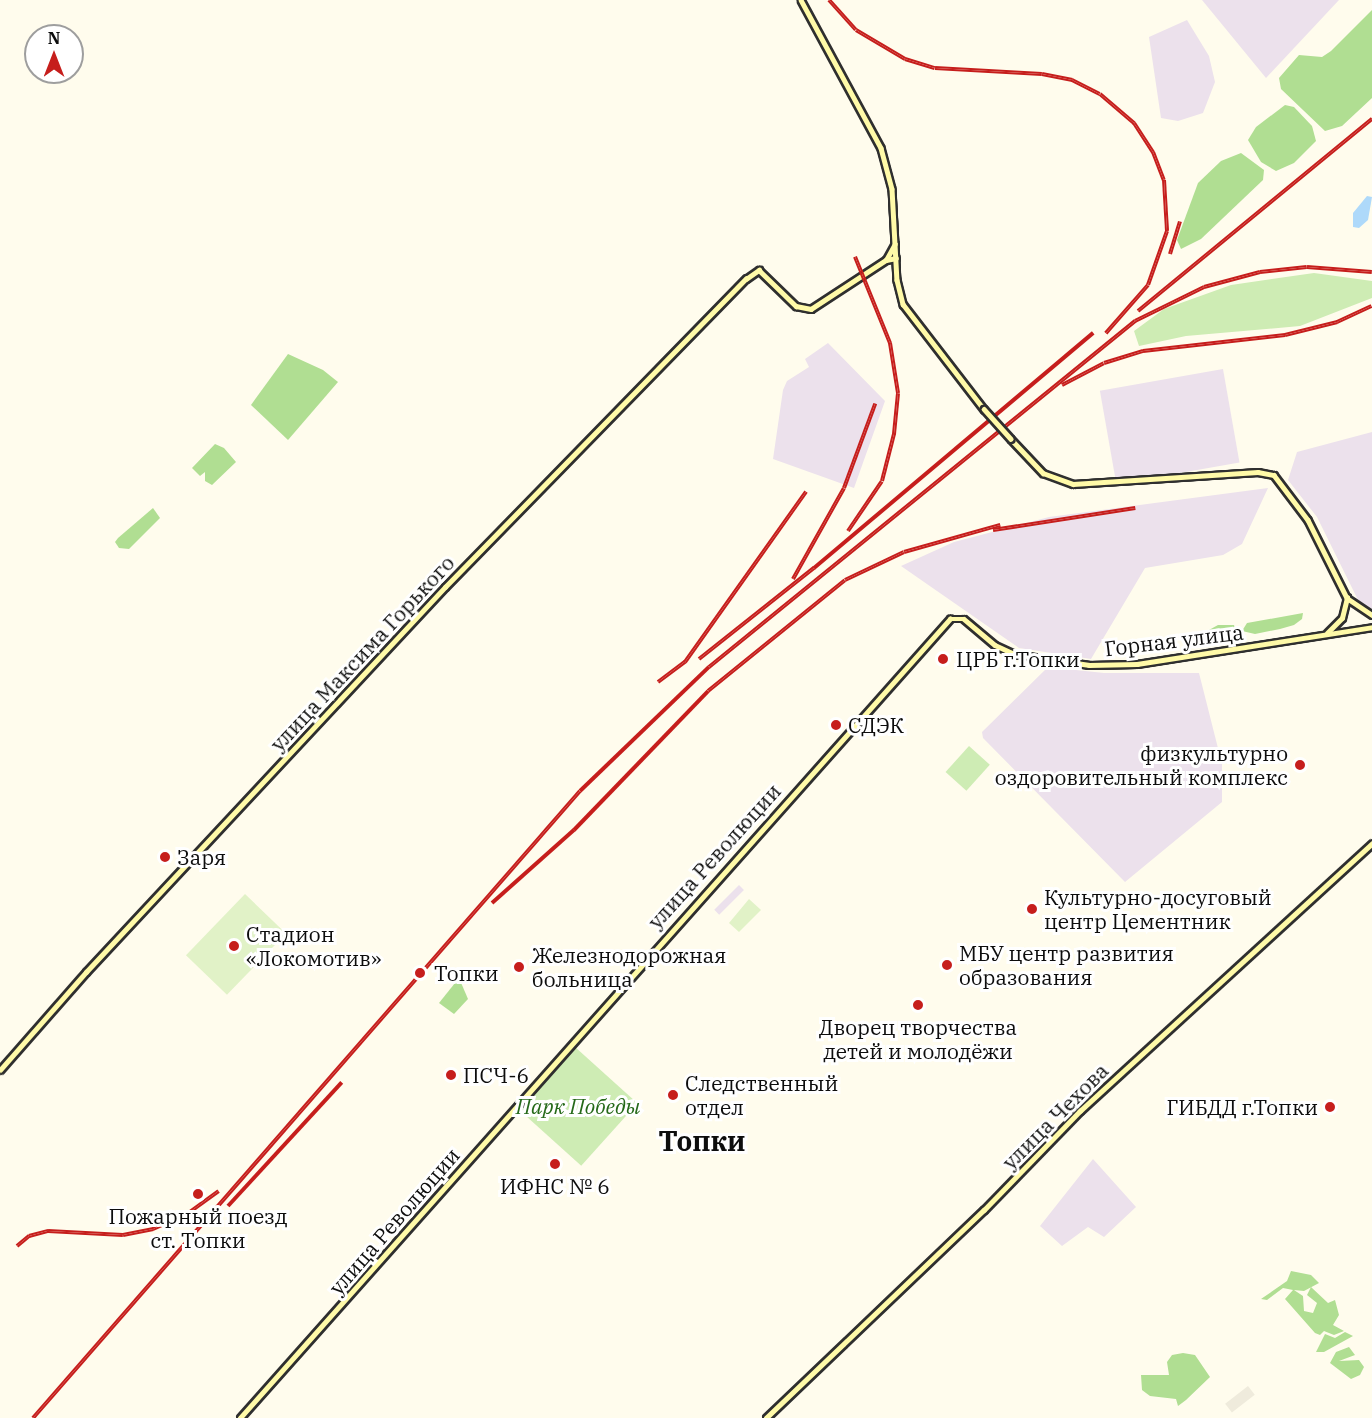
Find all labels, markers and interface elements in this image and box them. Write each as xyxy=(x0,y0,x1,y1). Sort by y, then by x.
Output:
north arrow xyxy=(24,24,84,84)
text: N xyxy=(48,28,60,48)
street label: улица Максима Горького xyxy=(265,550,459,756)
street label: Горная улица xyxy=(1103,619,1245,661)
place label: ЦРБ г.Топки xyxy=(956,646,1080,672)
marker: ЦРБ г.Топки xyxy=(934,650,952,668)
place label: СДЭК xyxy=(848,712,904,738)
marker: СДЭК xyxy=(829,718,843,732)
place label: физкультурно оздоровительный комплекс xyxy=(995,740,1288,790)
marker: физкультурно оздоровительный комплекс xyxy=(1293,758,1307,772)
street label: улица Революции xyxy=(642,778,786,934)
place label: Заря xyxy=(177,844,226,870)
marker: Заря xyxy=(158,850,172,864)
place label: Культурно-досуговый центр Цементник xyxy=(1044,884,1272,934)
marker: Культурно-досуговый центр Цементник xyxy=(1025,902,1039,916)
place label: Стадион «Локомотив» xyxy=(246,921,381,971)
marker: Стадион «Локомотив» xyxy=(227,939,241,953)
place label: МБУ центр развития образования xyxy=(959,940,1174,990)
place label: Железнодорожная больница xyxy=(532,942,726,992)
marker: Железнодорожная больница xyxy=(510,958,528,976)
marker: МБУ центр развития образования xyxy=(940,958,954,972)
place label: Топки xyxy=(434,960,499,986)
marker: Топки xyxy=(411,964,429,982)
marker: Дворец творчества детей и молодёжи xyxy=(911,998,925,1012)
place label: Дворец творчества детей и молодёжи xyxy=(819,1014,1017,1064)
street label: улица Чехова xyxy=(997,1058,1113,1174)
place label: ПСЧ-6 xyxy=(463,1062,529,1088)
marker: ПСЧ-6 xyxy=(444,1068,458,1082)
place label: Следственный отдел xyxy=(685,1070,838,1120)
marker: Следственный отдел xyxy=(666,1088,680,1102)
park label: Парк Победы xyxy=(516,1093,640,1119)
place label: ГИБДД г.Топки xyxy=(1166,1094,1318,1120)
marker: ГИБДД г.Топки xyxy=(1323,1100,1337,1114)
district label: Топки xyxy=(658,1125,746,1157)
street label: улица Революции xyxy=(323,1142,465,1300)
marker: ИФНС № 6 xyxy=(548,1157,562,1171)
place label: ИФНС № 6 xyxy=(500,1173,610,1199)
marker: Пожарный поезд ст. Топки xyxy=(191,1187,205,1201)
place label: Пожарный поезд ст. Топки xyxy=(108,1203,288,1253)

